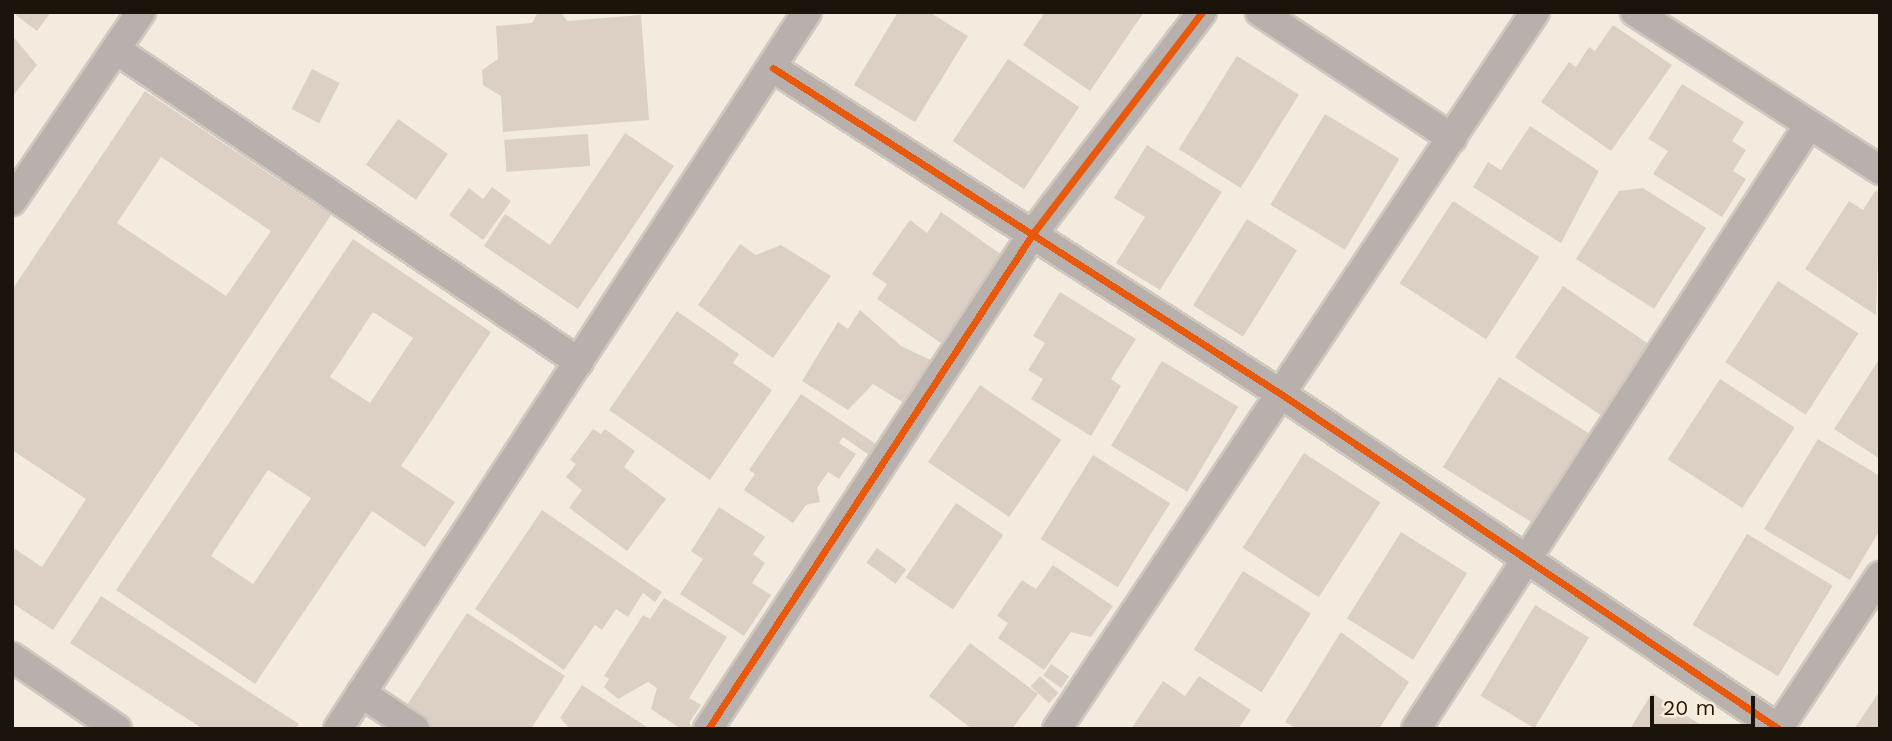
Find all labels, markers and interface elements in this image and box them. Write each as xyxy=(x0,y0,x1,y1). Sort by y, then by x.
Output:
scale bar xyxy=(1654,682,1759,726)
text: 20 m xyxy=(1663,695,1715,720)

